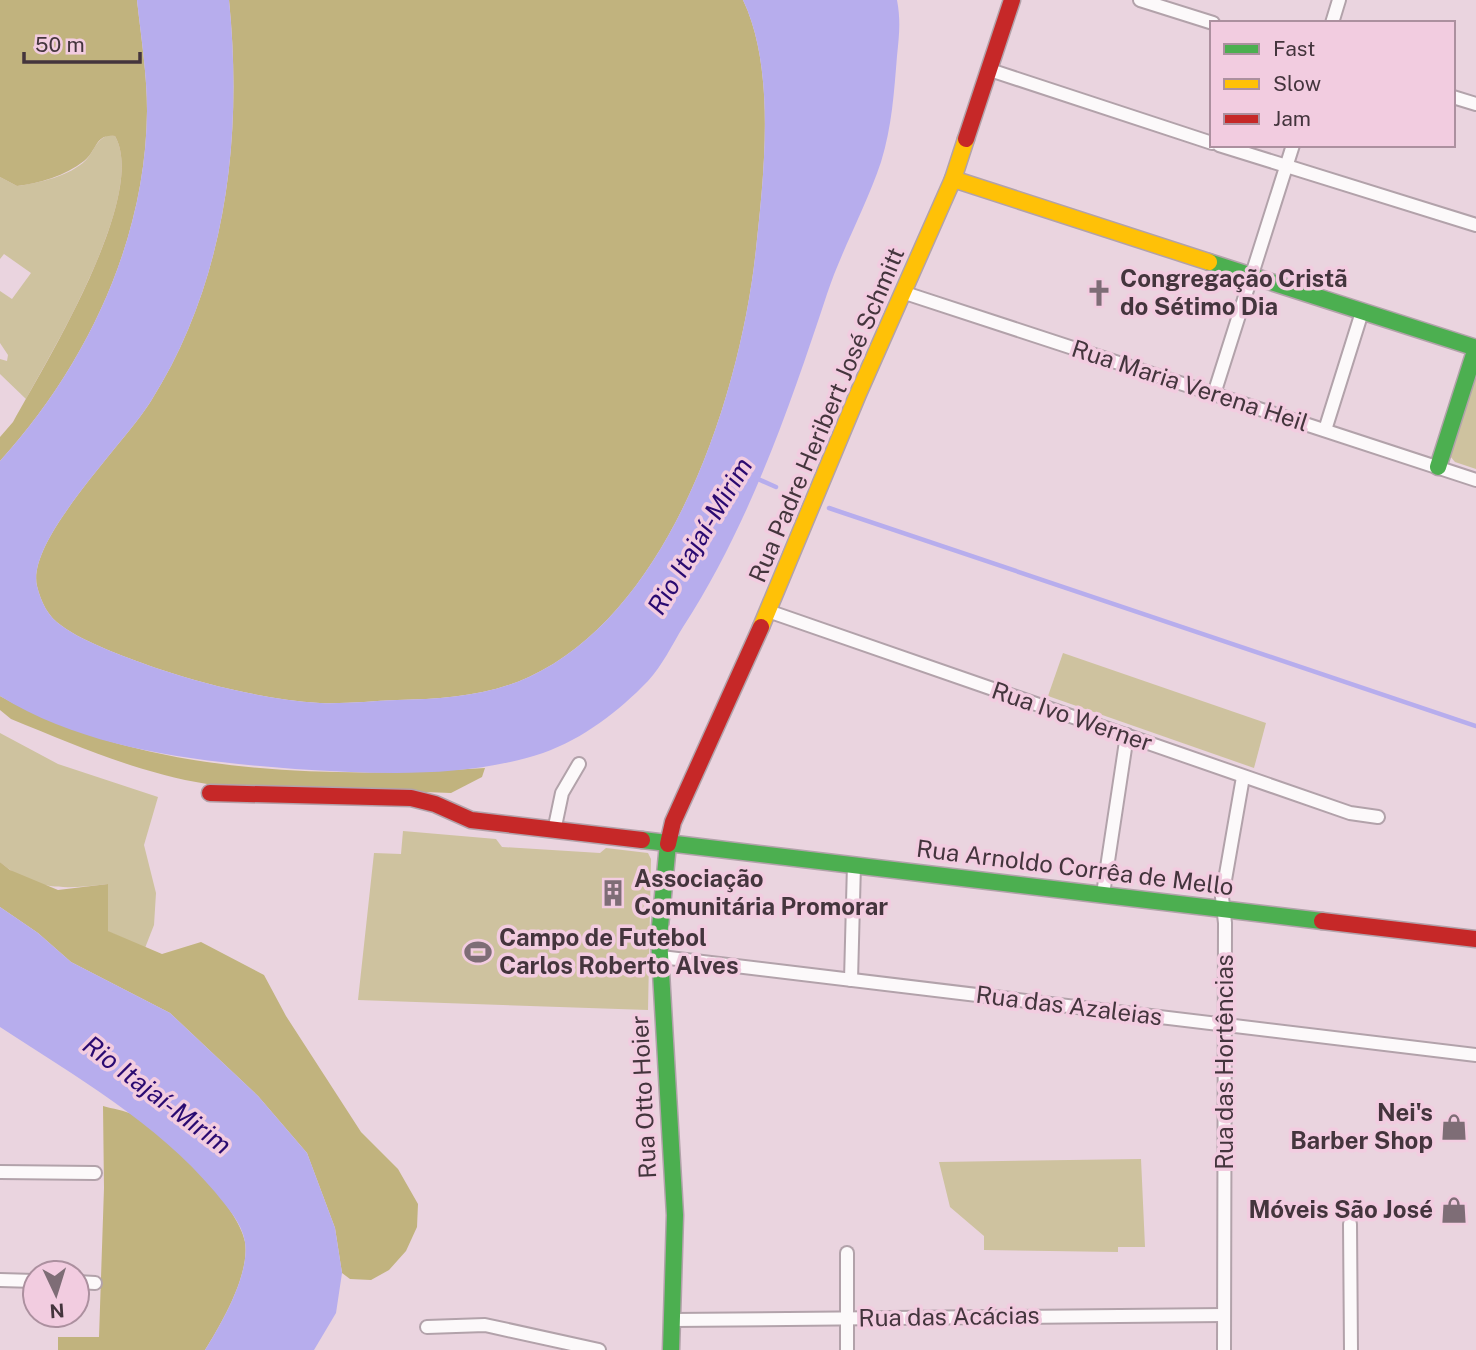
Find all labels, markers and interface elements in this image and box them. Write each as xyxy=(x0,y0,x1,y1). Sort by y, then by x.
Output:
scale bar xyxy=(24,21,140,65)
legend xyxy=(1210,21,1455,147)
text: 50 m xyxy=(35,32,85,57)
text: Fast xyxy=(1273,36,1315,61)
text: Slow xyxy=(1273,71,1321,96)
text: Jam xyxy=(1273,106,1311,131)
street label: Rua Padre Heribert José Schmitt xyxy=(743,243,909,586)
place label: Congregação Cristã do Sétimo Dia xyxy=(1120,264,1348,320)
church icon: Congregação Cristã do Sétimo Dia xyxy=(1084,278,1114,308)
street label: Rua Maria Verena Heil xyxy=(1069,334,1312,437)
water label: Rio Itajaí-Mirim xyxy=(641,452,759,620)
street label: Rua Ivo Werner xyxy=(988,675,1156,757)
street label: Rua Arnoldo Corrêa de Mello xyxy=(915,834,1235,900)
place label: Associação Comunitária Promorar xyxy=(634,864,888,920)
building icon: Associação Comunitária Promorar xyxy=(598,878,628,908)
place label: Campo de Futebol Carlos Roberto Alves xyxy=(499,923,739,979)
sports icon: Campo de Futebol Carlos Roberto Alves xyxy=(463,937,493,967)
street label: Rua das Hortências xyxy=(1210,954,1238,1170)
street label: Rua das Azaleias xyxy=(974,980,1164,1030)
street label: Rua Otto Hoier xyxy=(625,1015,661,1180)
water label: Rio Itajaí-Mirim xyxy=(77,1029,237,1160)
place label: Nei's Barber Shop xyxy=(1290,1098,1433,1154)
shop icon: Nei's Barber Shop xyxy=(1439,1112,1469,1142)
place label: Móveis São José xyxy=(1249,1195,1433,1223)
shop icon: Móveis São José xyxy=(1439,1195,1469,1225)
north arrow xyxy=(21,1259,91,1329)
text: N xyxy=(49,1299,65,1322)
street label: Rua das Acácias xyxy=(858,1300,1040,1332)

